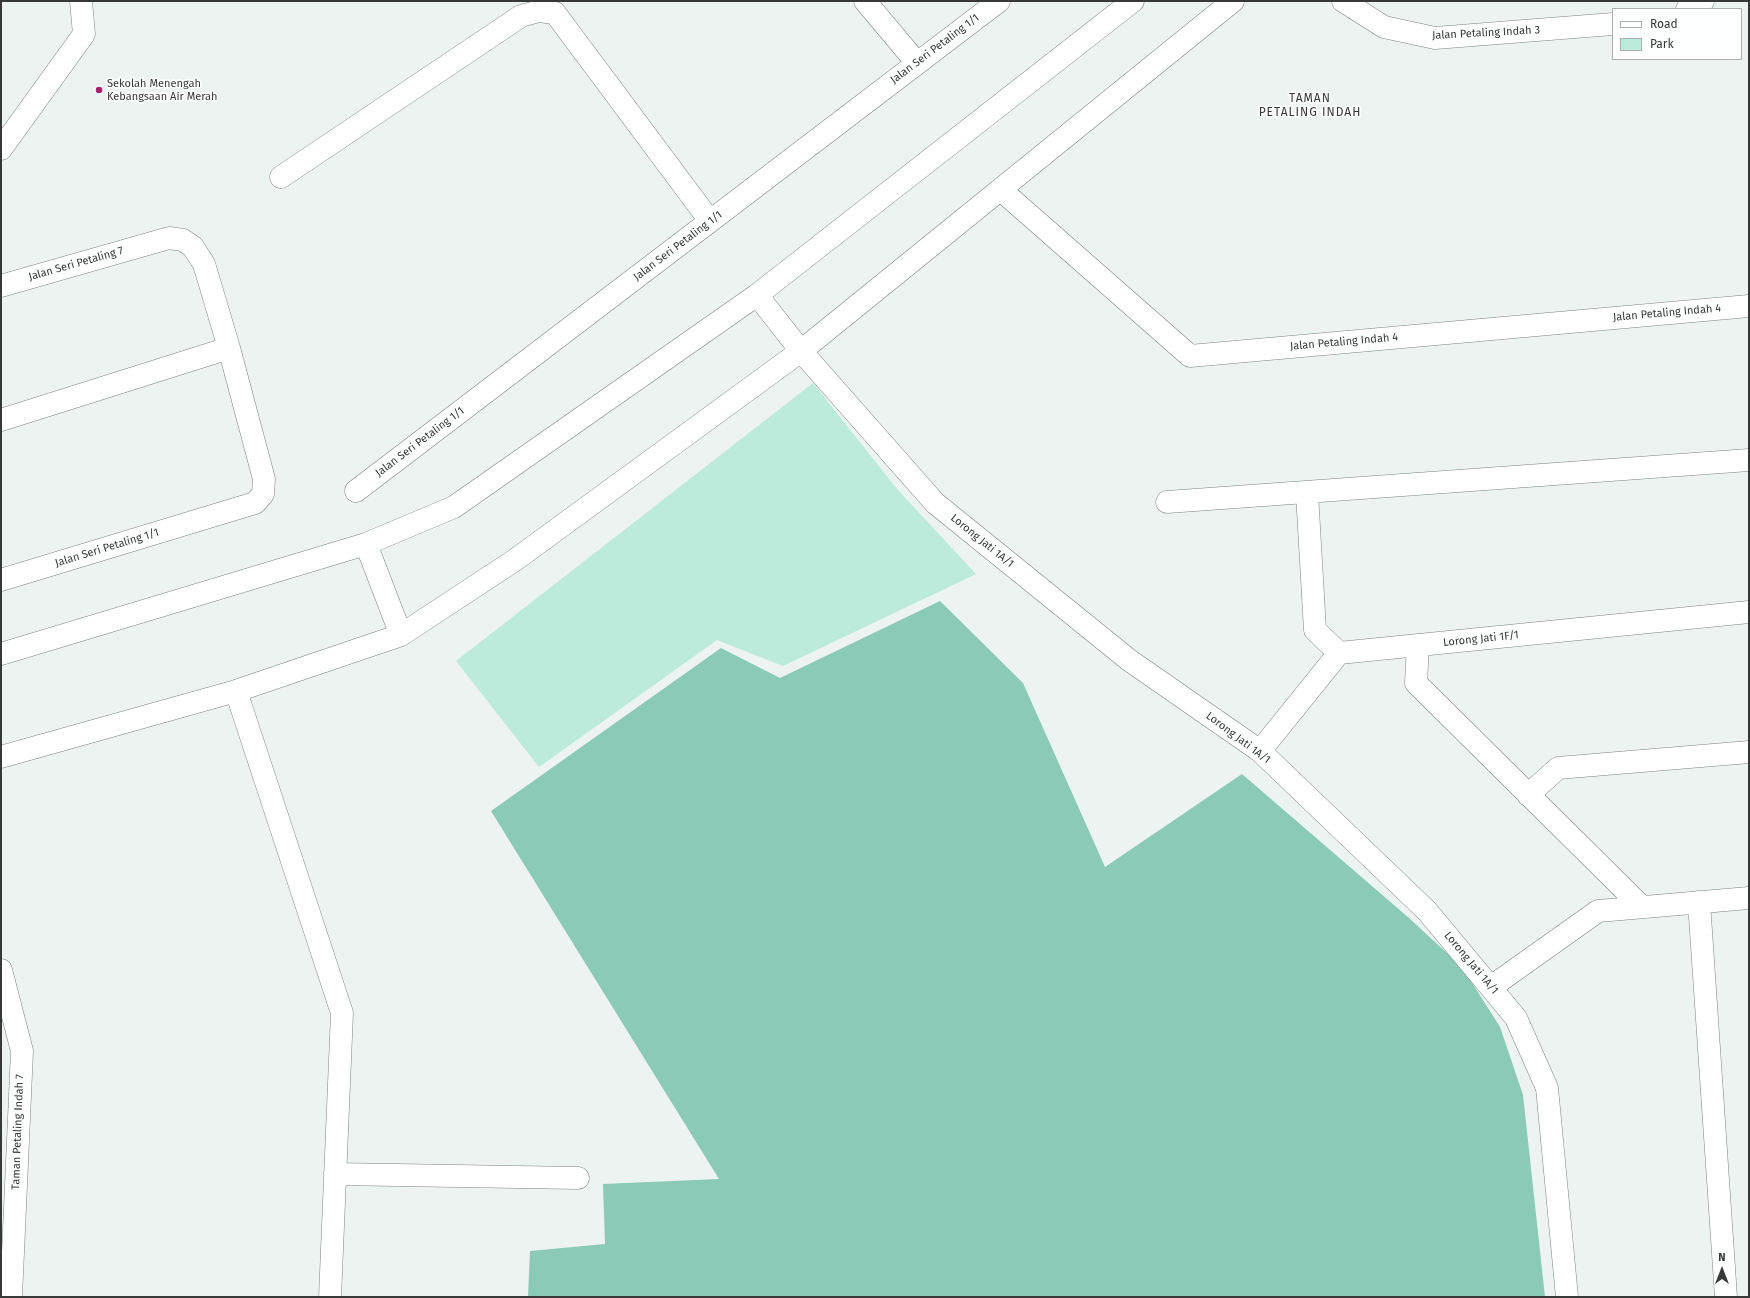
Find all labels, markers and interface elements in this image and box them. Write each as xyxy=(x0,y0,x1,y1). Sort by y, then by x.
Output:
legend xyxy=(1612,8,1742,60)
street label: Jalan Seri Petaling 1/1 xyxy=(888,11,982,87)
text: Road xyxy=(1650,17,1678,31)
street label: Jalan Petaling Indah 3 xyxy=(1432,24,1540,42)
text: Park xyxy=(1650,37,1674,51)
place label: Sekolah Menengah Kebangsaan Air Merah xyxy=(107,77,218,103)
marker: Sekolah Menengah Kebangsaan Air Merah xyxy=(94,85,104,95)
district label: TAMAN PETALING INDAH xyxy=(1259,92,1361,120)
street label: Jalan Seri Petaling 1/1 xyxy=(631,208,725,284)
street label: Jalan Seri Petaling 7 xyxy=(27,244,125,284)
street label: Jalan Petaling Indah 4 xyxy=(1612,302,1722,324)
street label: Jalan Petaling Indah 4 xyxy=(1289,331,1399,353)
street label: Jalan Seri Petaling 1/1 xyxy=(373,404,467,480)
street label: Lorong Jati 1A/1 xyxy=(948,512,1016,570)
street label: Jalan Seri Petaling 1/1 xyxy=(54,526,160,570)
street label: Lorong Jati 1F/1 xyxy=(1443,628,1519,650)
street label: Lorong Jati 1A/1 xyxy=(1203,709,1273,767)
street label: Lorong Jati 1A/1 xyxy=(1441,929,1501,997)
street label: Taman Petaling Indah 7 xyxy=(9,1074,27,1190)
north arrow xyxy=(1702,1250,1742,1290)
text: N xyxy=(1718,1251,1726,1264)

